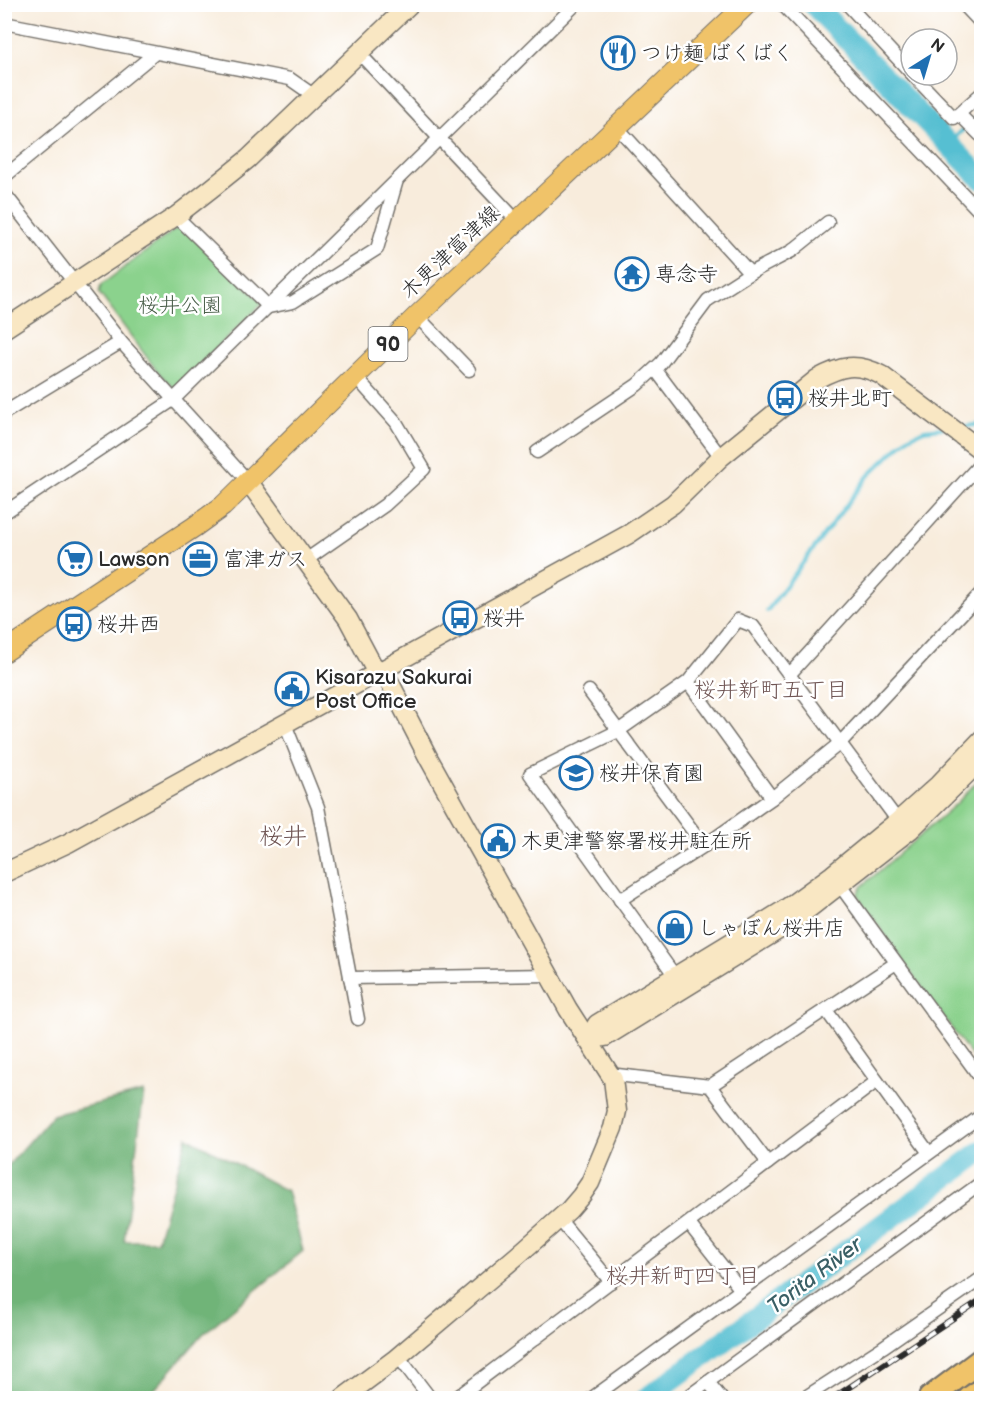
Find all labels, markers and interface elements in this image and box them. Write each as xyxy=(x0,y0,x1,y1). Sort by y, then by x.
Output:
north arrow xyxy=(899,27,959,87)
restaurant icon: つけ麺 ばくばく xyxy=(600,35,636,71)
text: N xyxy=(927,35,948,57)
place label: つけ麺 ばくばく xyxy=(641,41,794,66)
street label: 木更津富津線 xyxy=(396,200,505,304)
temple icon: 専念寺 xyxy=(614,256,650,292)
place label: 専念寺 xyxy=(655,262,718,287)
park label: 桜井公園 xyxy=(138,293,222,318)
road number: 90 xyxy=(368,327,408,361)
bus stop icon: 桜井北町 xyxy=(767,380,803,416)
place label: 桜井北町 xyxy=(808,386,892,411)
supermarket icon: Lawson xyxy=(57,541,93,577)
office icon: 富津ガス xyxy=(182,541,218,577)
place label: Lawson xyxy=(98,547,170,572)
place label: 富津ガス xyxy=(223,547,307,572)
bus stop icon: 桜井 xyxy=(442,600,478,636)
bus stop icon: 桜井西 xyxy=(56,606,92,642)
place label: 桜井 xyxy=(483,606,525,631)
place label: 桜井西 xyxy=(97,612,160,637)
place label: Kisarazu Sakurai Post Office xyxy=(315,665,472,714)
public building icon: Kisarazu Sakurai Post Office xyxy=(274,671,310,707)
district label: 桜井新町五丁目 xyxy=(694,677,848,704)
school or university icon: 桜井保育園 xyxy=(558,755,594,791)
place label: 桜井保育園 xyxy=(599,761,704,786)
district label: 桜井 xyxy=(259,822,307,851)
public building icon: 木更津警察署桜井駐在所 xyxy=(480,823,516,859)
place label: 木更津警察署桜井駐在所 xyxy=(521,829,752,854)
shop icon: しゃぼん桜井店 xyxy=(657,910,693,946)
place label: しゃぼん桜井店 xyxy=(698,916,845,941)
water label: Torita River xyxy=(762,1231,869,1321)
district label: 桜井新町四丁目 xyxy=(606,1263,760,1290)

